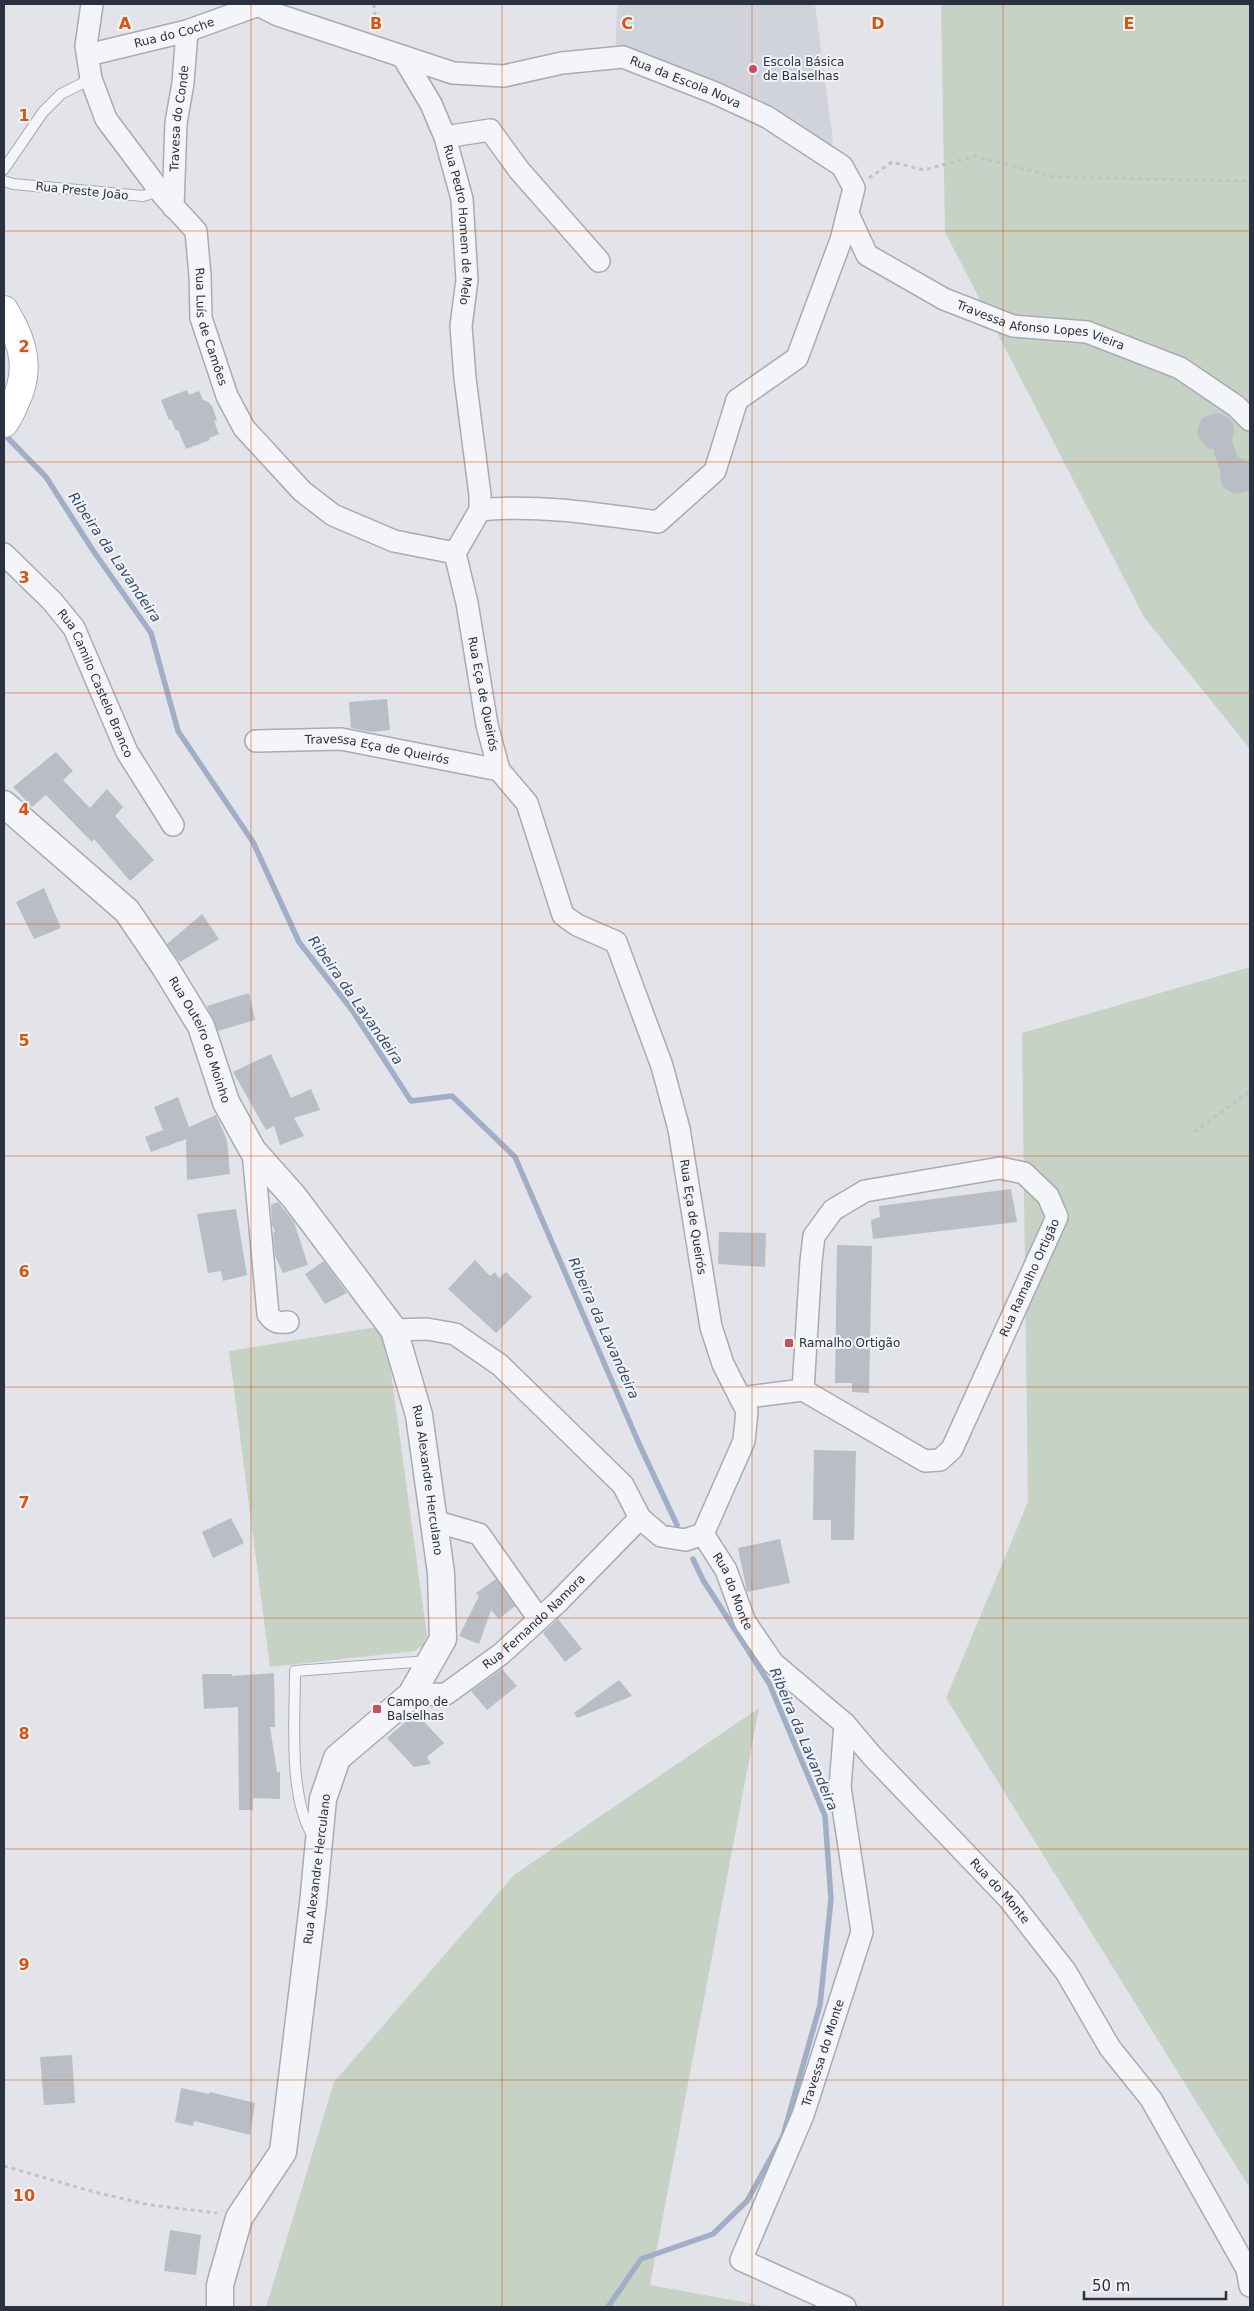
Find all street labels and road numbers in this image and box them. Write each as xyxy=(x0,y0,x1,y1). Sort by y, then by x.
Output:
street label: Rua do Coche xyxy=(133,15,216,51)
street label: Rua da Escola Nova xyxy=(628,53,743,111)
street label: Travesa do Conde xyxy=(167,65,191,173)
street label: Rua Pedro Homem de Melo xyxy=(440,143,474,306)
street label: Rua Preste João xyxy=(35,179,129,203)
street label: Rua Luís de Camões xyxy=(192,267,230,388)
street label: Travessa Afonso Lopes Vieira xyxy=(954,297,1127,353)
street label: Rua Camilo Castelo Branco xyxy=(54,606,136,760)
street label: Rua Eça de Queirós xyxy=(465,635,501,753)
street label: Travessa Eça de Queirós xyxy=(304,732,450,767)
street label: Rua Outeiro do Moinho xyxy=(166,974,233,1105)
street label: Rua Eça de Queirós xyxy=(677,1158,709,1276)
street label: Rua Ramalho Ortigão xyxy=(997,1217,1062,1339)
street label: Rua Alexandre Herculano xyxy=(409,1403,445,1556)
street label: Rua do Monte xyxy=(710,1550,755,1633)
street label: Rua Fernando Namora xyxy=(480,1571,588,1672)
street label: Rua Alexandre Herculano xyxy=(301,1793,333,1945)
street label: Rua do Monte xyxy=(967,1856,1033,1926)
street label: Travessa do Monte xyxy=(799,1997,847,2109)

